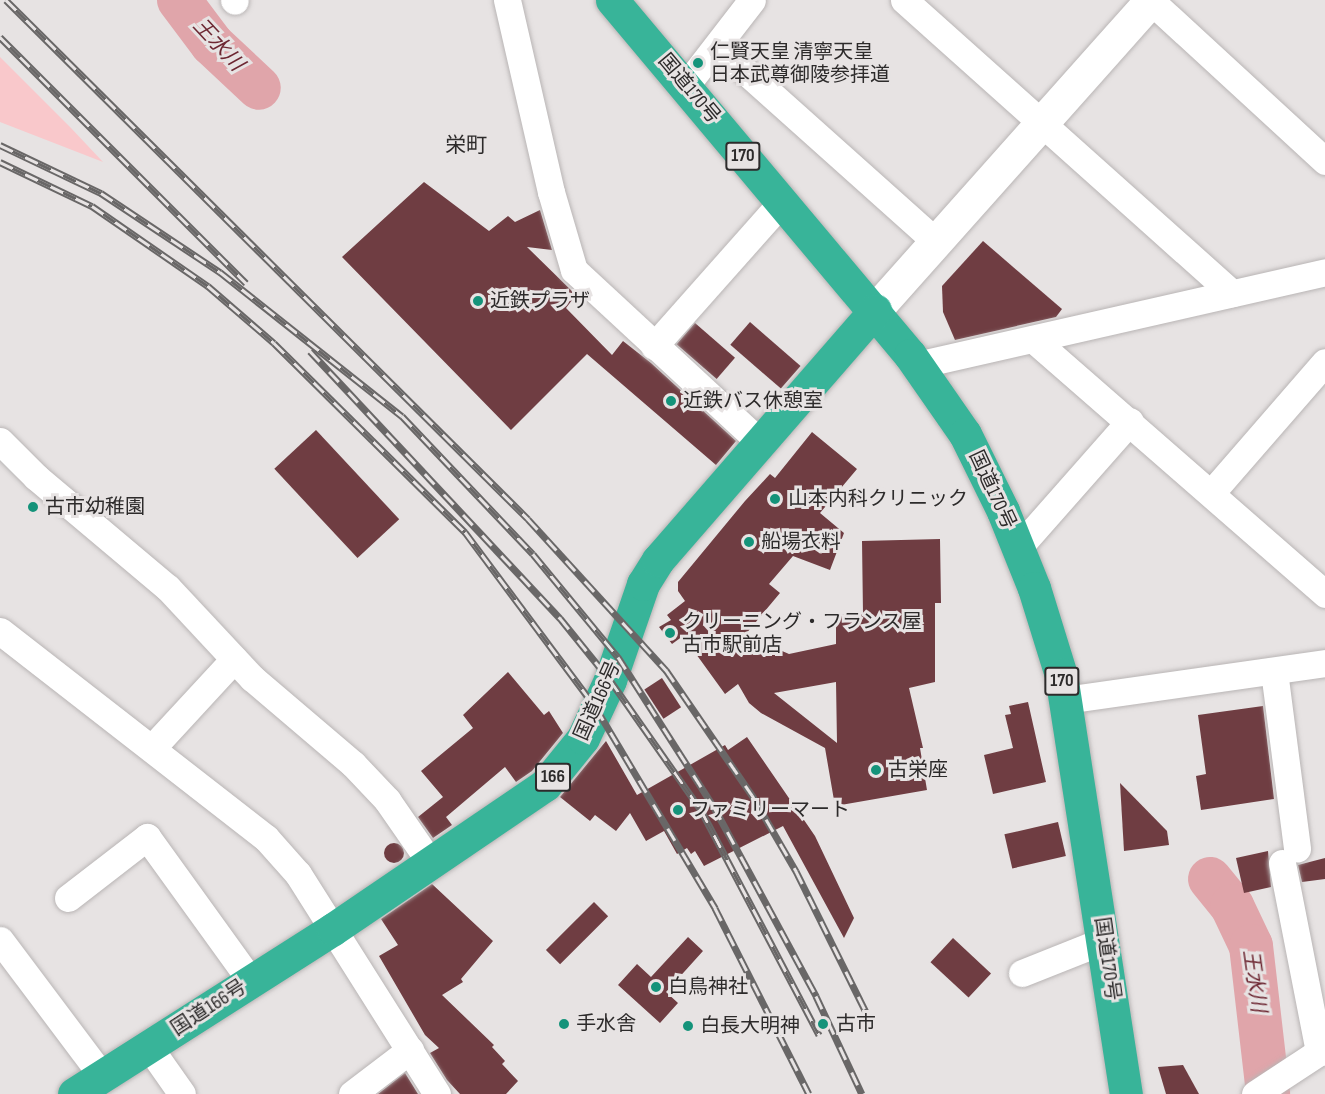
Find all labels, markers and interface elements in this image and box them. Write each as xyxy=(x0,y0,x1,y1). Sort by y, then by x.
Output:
water label: 王水川 xyxy=(187,13,249,77)
place label: 仁賢天皇 清寧天皇 日本武尊御陵参拝道 xyxy=(710,40,890,87)
street label: 国道170号 xyxy=(653,49,725,129)
marker: 仁賢天皇 清寧天皇 日本武尊御陵参拝道 xyxy=(691,56,705,70)
district label: 栄町 xyxy=(445,133,487,159)
road number: 170 xyxy=(725,141,761,171)
place label: 近鉄プラザ xyxy=(490,289,590,313)
marker: 近鉄プラザ xyxy=(471,294,485,308)
place label: 近鉄バス休憩室 xyxy=(683,389,823,413)
marker: 近鉄バス休憩室 xyxy=(664,394,678,408)
street label: 国道170号 xyxy=(963,447,1021,533)
place label: 山本内科クリニック xyxy=(788,487,968,511)
marker: 山本内科クリニック xyxy=(766,490,784,508)
place label: 古市幼稚園 xyxy=(45,495,145,519)
marker: 古市幼稚園 xyxy=(26,500,40,514)
place label: 船場衣料 xyxy=(761,530,841,554)
marker: 船場衣料 xyxy=(742,535,756,549)
place label: クリーニング・フランス屋 古市駅前店 xyxy=(682,610,922,657)
marker: クリーニング・フランス屋 古市駅前店 xyxy=(663,626,677,640)
street label: 国道166号 xyxy=(570,658,626,744)
road number: 170 xyxy=(1044,666,1080,696)
place label: 古栄座 xyxy=(888,758,948,782)
road number: 166 xyxy=(534,762,572,792)
marker: 古栄座 xyxy=(869,763,883,777)
place label: ファミリーマート xyxy=(690,798,850,822)
marker: ファミリーマート xyxy=(671,803,685,817)
street label: 国道170号 xyxy=(1089,916,1125,1002)
water label: 王水川 xyxy=(1237,948,1271,1014)
street label: 国道166号 xyxy=(167,975,251,1041)
place label: 白鳥神社 xyxy=(668,975,748,999)
marker: 白鳥神社 xyxy=(649,980,663,994)
place label: 手水舎 xyxy=(576,1012,636,1036)
place label: 古市 xyxy=(836,1012,876,1036)
place label: 白長大明神 xyxy=(700,1014,800,1038)
marker: 古市 xyxy=(814,1015,832,1033)
marker: 手水舎 xyxy=(557,1017,571,1031)
marker: 白長大明神 xyxy=(681,1019,695,1033)

